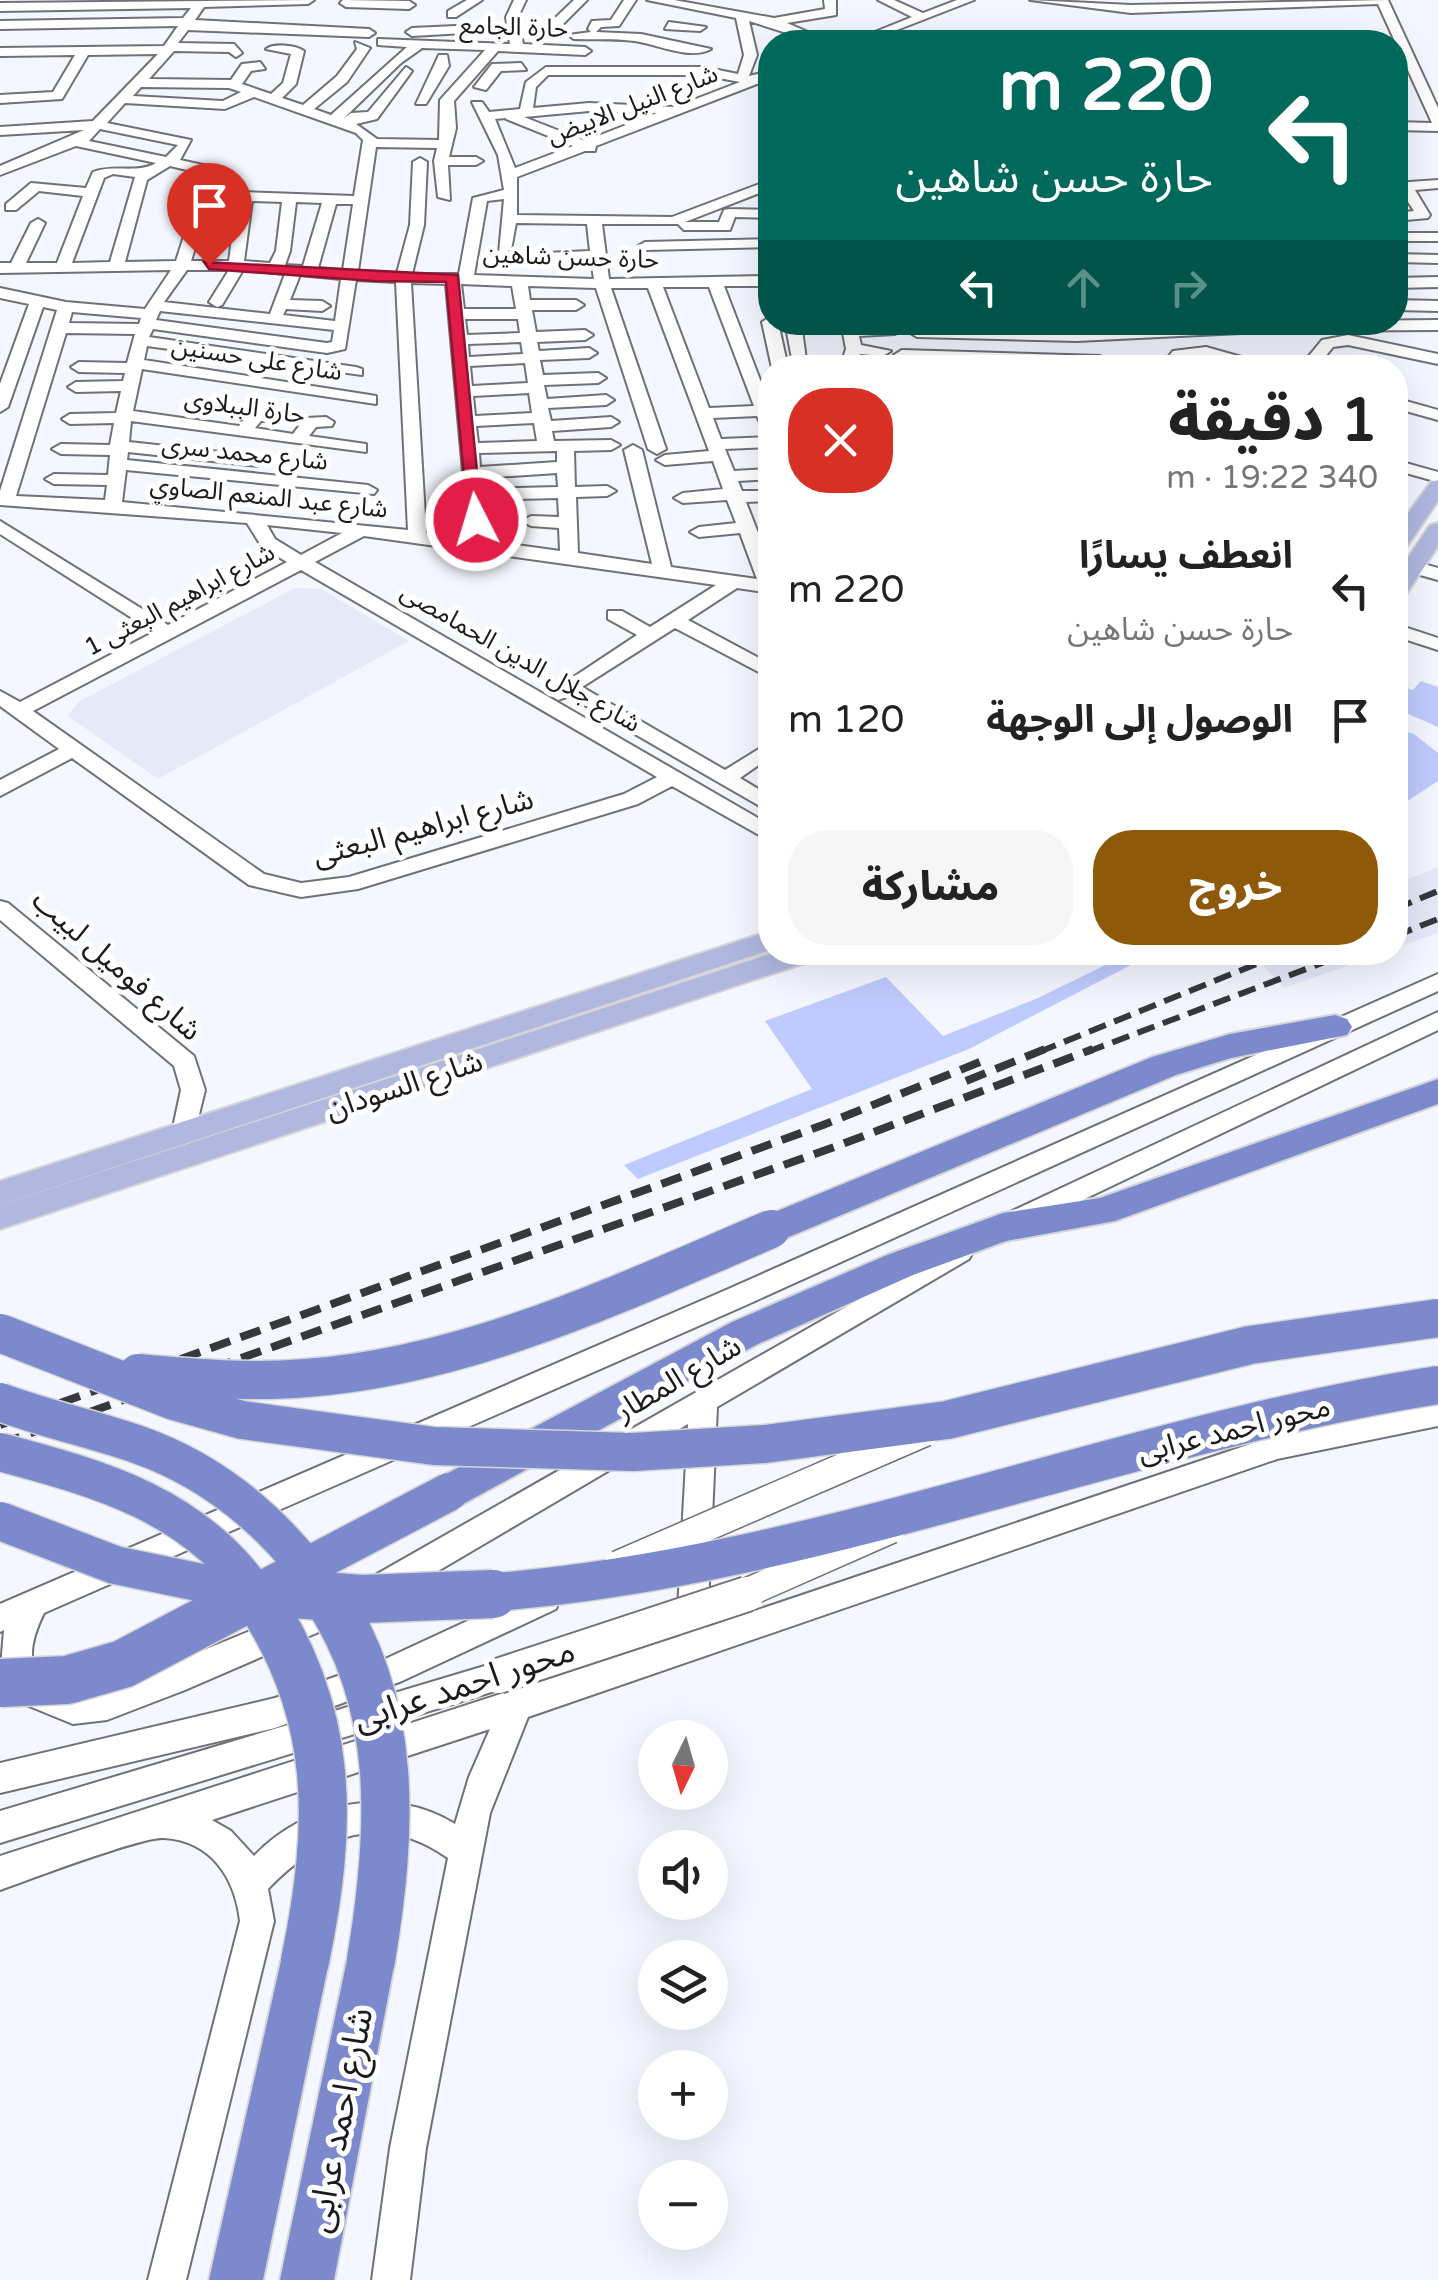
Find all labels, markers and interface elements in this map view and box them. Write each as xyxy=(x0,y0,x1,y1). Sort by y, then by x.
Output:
street label: حارة الجامع xyxy=(459,10,569,47)
text: 220 m xyxy=(999,45,1213,129)
street label: شارع النيل الابيض xyxy=(543,59,723,154)
icon: left xyxy=(1248,70,1378,200)
text: حارة حسن شاهين xyxy=(896,151,1213,205)
pin xyxy=(167,163,252,266)
icon: arrive xyxy=(182,178,237,233)
street label: حارة حسن شاهين xyxy=(482,239,660,275)
icon: left xyxy=(951,260,1006,315)
icon: ahead xyxy=(1056,260,1111,315)
icon: right xyxy=(1161,260,1216,315)
street label: شارع على حسنين xyxy=(169,331,344,390)
street label: حارة الببلاوى xyxy=(183,384,307,430)
text: 1 دقيقة xyxy=(1168,385,1378,457)
button: close xyxy=(788,388,893,493)
street label: شارع محمد سرى xyxy=(160,429,330,480)
text: 340 m · 19:22 xyxy=(1166,459,1378,497)
position arrow xyxy=(424,468,528,572)
street label: شارع عبد المنعم الصاوي xyxy=(148,470,389,528)
text: انعطف يسارًا xyxy=(1079,533,1293,579)
street label: شارع ابراهيم البعثى 1 xyxy=(79,537,282,666)
icon: left xyxy=(1323,563,1378,618)
text: 220 m xyxy=(788,567,904,613)
street label: شارع جلال الدين الحمامصى xyxy=(394,577,646,741)
text: حارة حسن شاهين xyxy=(1067,611,1293,649)
icon: arrive xyxy=(1323,693,1378,748)
text: 120 m xyxy=(788,697,904,743)
text: الوصول إلى الوجهة xyxy=(986,697,1293,743)
street label: شارع ابراهيم البعثى xyxy=(309,780,539,879)
button: مشاركة xyxy=(788,830,1073,945)
button: خروج xyxy=(1093,830,1378,945)
street label: شارع فوميل لبيب xyxy=(22,882,209,1051)
street label: شارع السودان xyxy=(321,1043,488,1131)
street label: شارع المطار xyxy=(608,1328,749,1432)
street label: محور احمد عرابى xyxy=(1134,1388,1334,1471)
street label: محور احمد عرابى xyxy=(348,1629,580,1740)
north arrow xyxy=(638,1720,728,1810)
map controls xyxy=(638,1720,728,2250)
button: sound xyxy=(638,1830,728,1920)
button: layers xyxy=(638,1940,728,2030)
street label: شارع احمد عرابى xyxy=(298,2004,386,2237)
button: + xyxy=(638,2050,728,2140)
button: − xyxy=(638,2160,728,2250)

